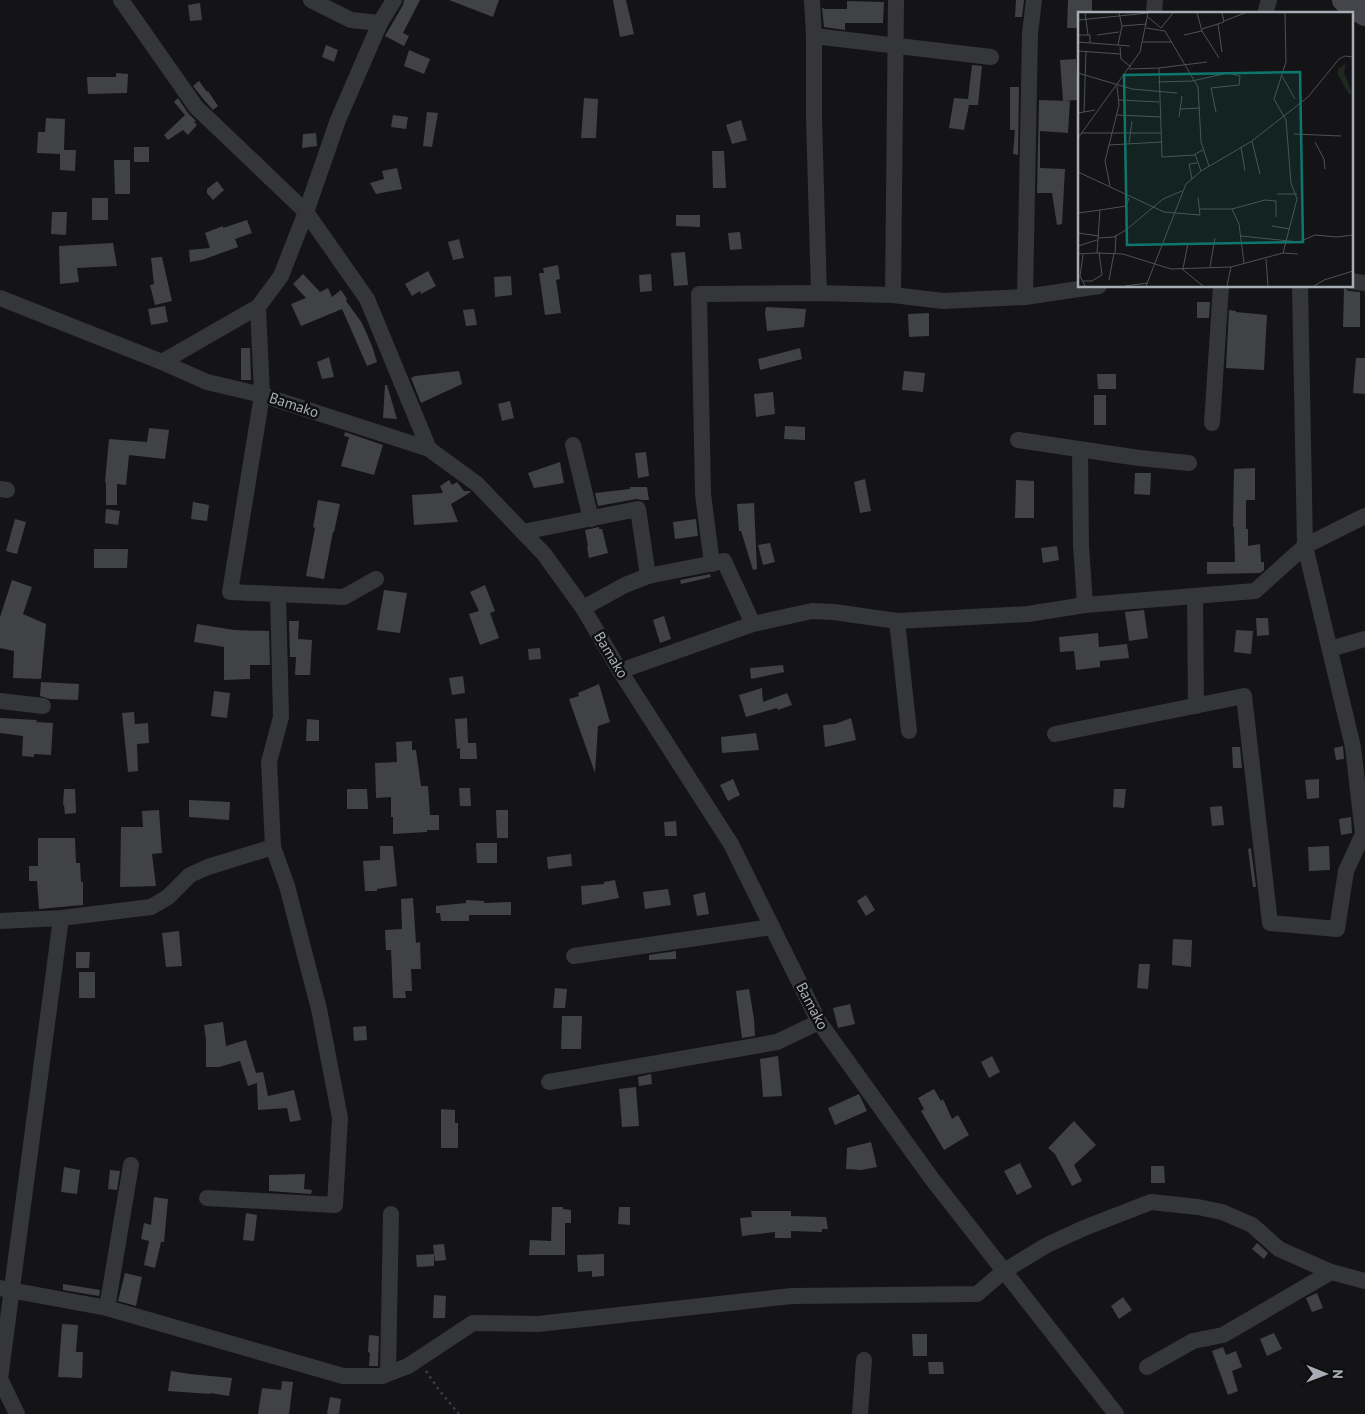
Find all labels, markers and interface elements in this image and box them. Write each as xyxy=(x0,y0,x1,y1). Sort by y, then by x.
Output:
inset map xyxy=(1078,12,1352,288)
street label: Bamako xyxy=(267,388,321,421)
street label: Bamako xyxy=(590,628,633,681)
street label: Bamako xyxy=(792,979,833,1033)
north arrow xyxy=(1300,1349,1350,1399)
text: N xyxy=(1329,1369,1347,1379)

